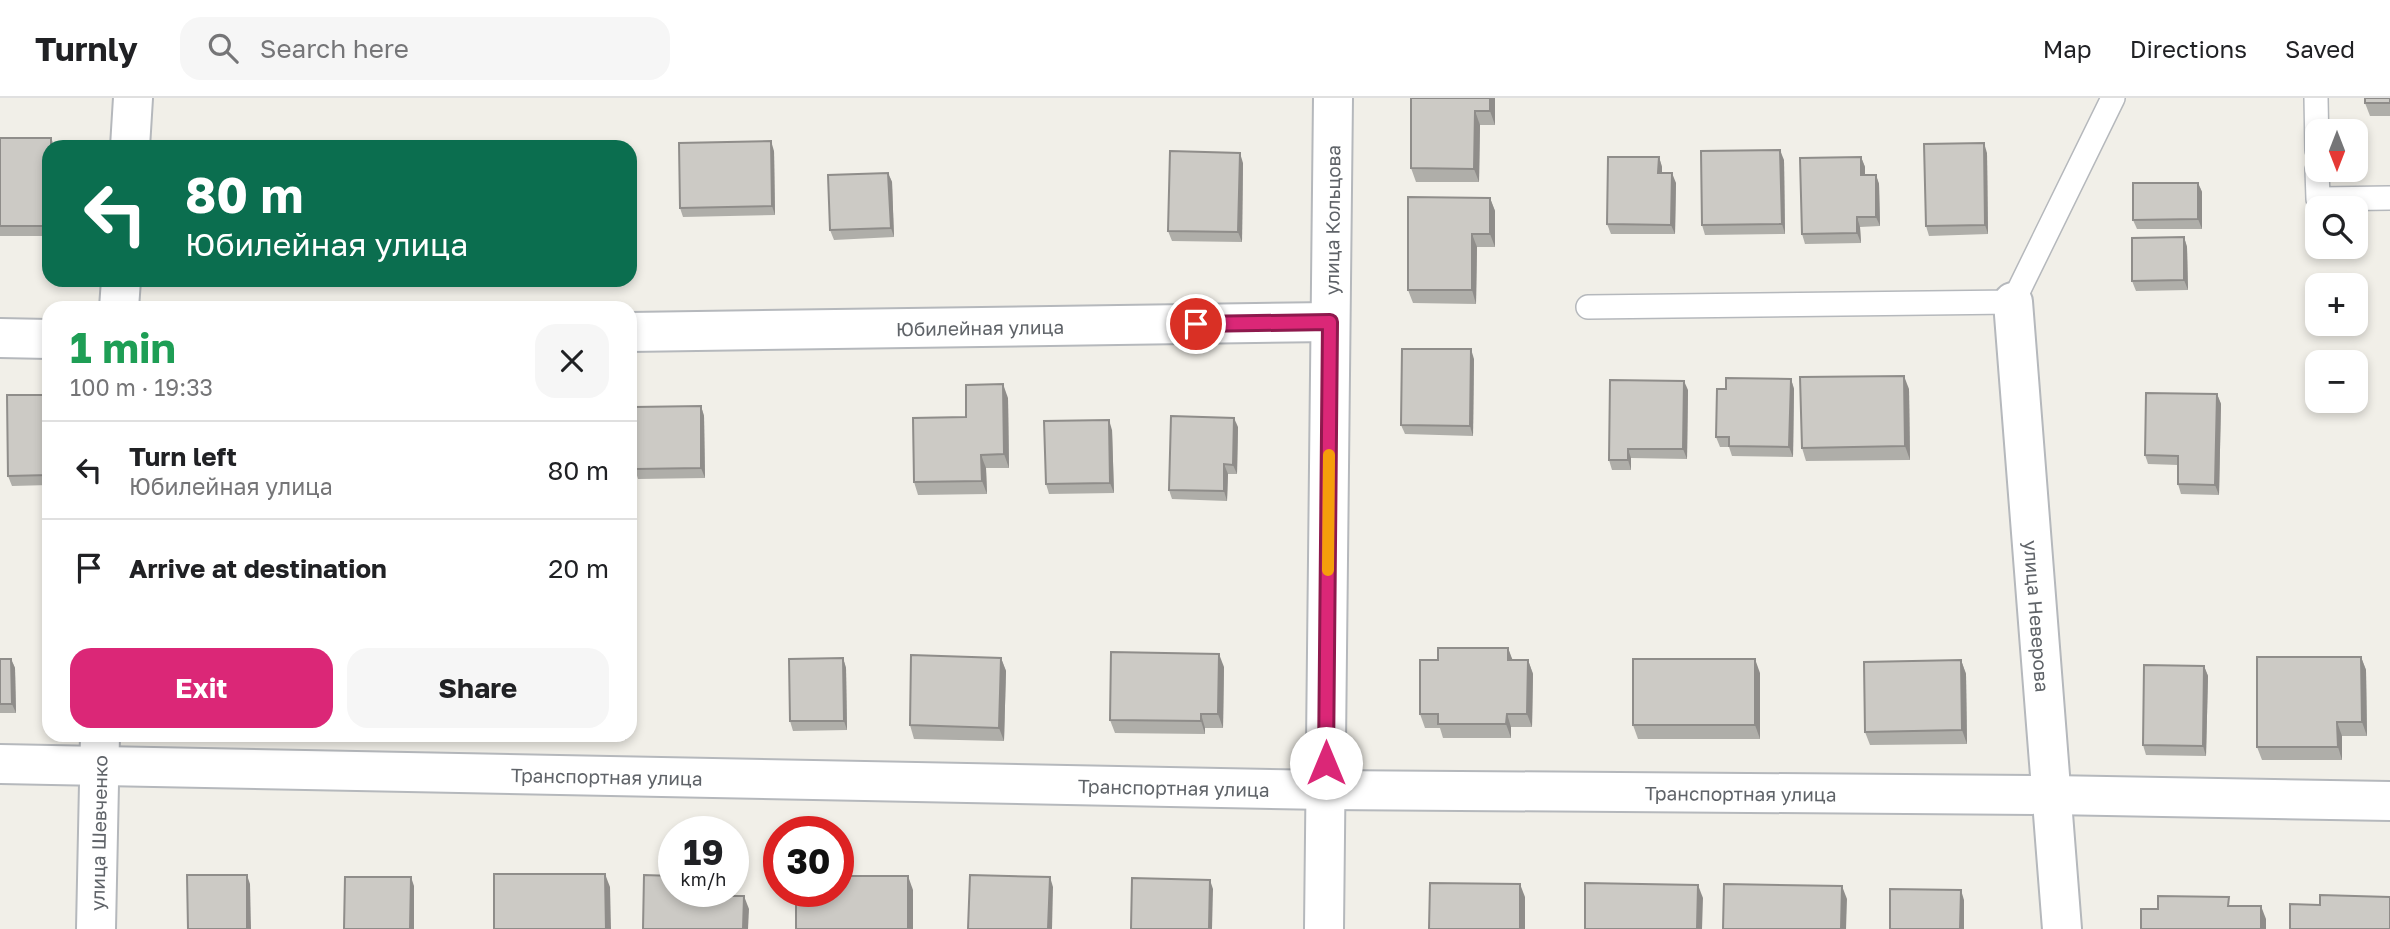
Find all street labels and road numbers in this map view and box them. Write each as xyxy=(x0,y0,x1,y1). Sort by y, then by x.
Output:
street label: улица Кольцова xyxy=(1319,145,1344,295)
street label: Юбилейная улица xyxy=(896,314,1064,340)
street label: улица Неверова xyxy=(2020,539,2055,693)
street label: улица Шевченко xyxy=(85,755,111,911)
street label: Транспортная улица xyxy=(511,763,703,789)
street label: Транспортная улица xyxy=(1078,774,1270,800)
street label: Транспортная улица xyxy=(1645,781,1837,805)

